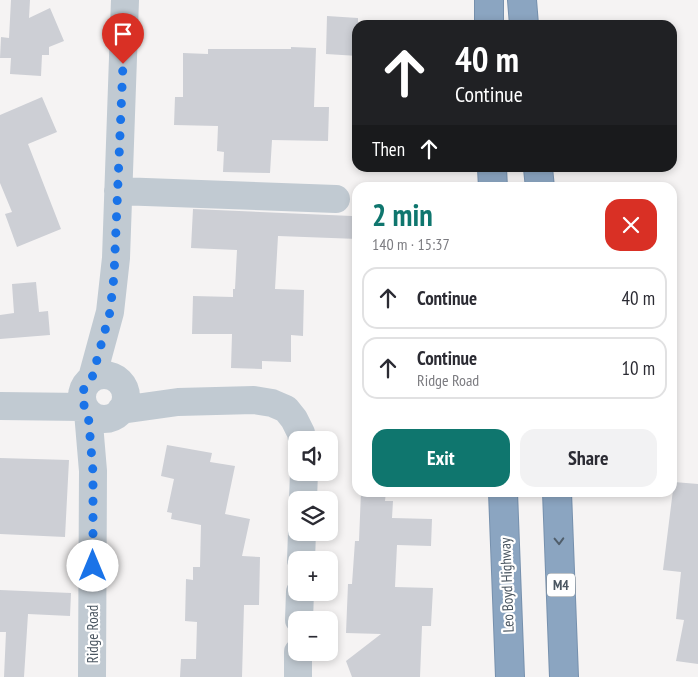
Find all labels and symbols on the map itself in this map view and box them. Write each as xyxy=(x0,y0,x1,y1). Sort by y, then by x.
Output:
pin xyxy=(102,13,144,64)
street label: Leo Boyd Highway xyxy=(495,537,518,633)
one-way arrow xyxy=(554,537,565,545)
position arrow xyxy=(66,539,118,591)
road number: M4 xyxy=(547,574,575,596)
street label: Ridge Road xyxy=(83,605,102,663)

